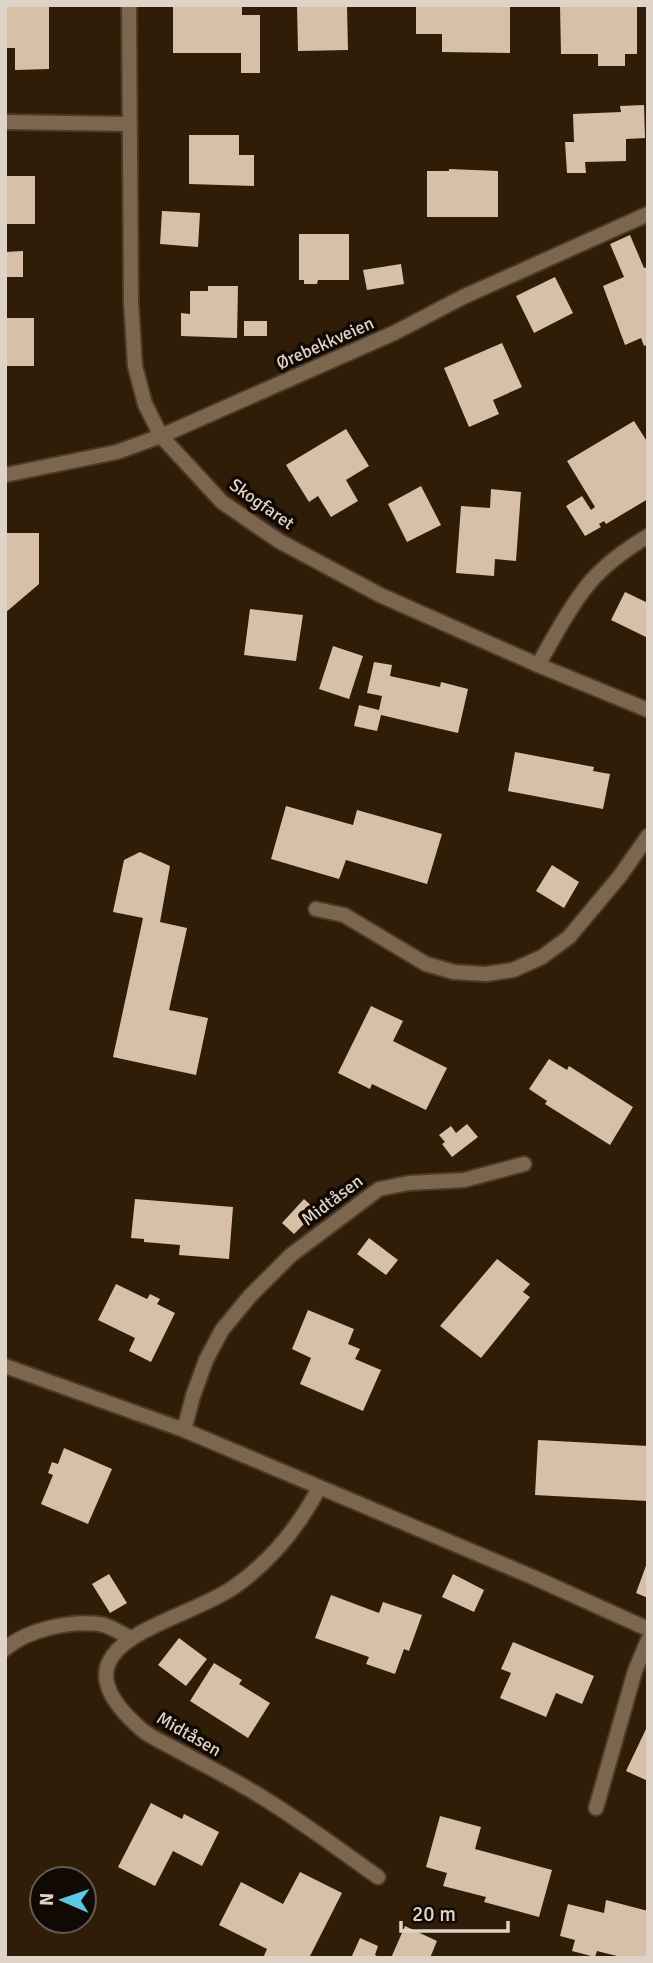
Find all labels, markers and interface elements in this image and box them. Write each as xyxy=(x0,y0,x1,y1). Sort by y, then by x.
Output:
street label: Ørebekkveien xyxy=(273,312,377,374)
street label: Skogfaret xyxy=(225,474,299,534)
street label: Midtåsen xyxy=(297,1170,367,1230)
street label: Midtåsen xyxy=(153,1707,225,1761)
north arrow xyxy=(28,1865,98,1935)
scale bar xyxy=(401,1890,508,1934)
text: N xyxy=(35,1892,59,1906)
text: 20 m xyxy=(412,1901,456,1927)

